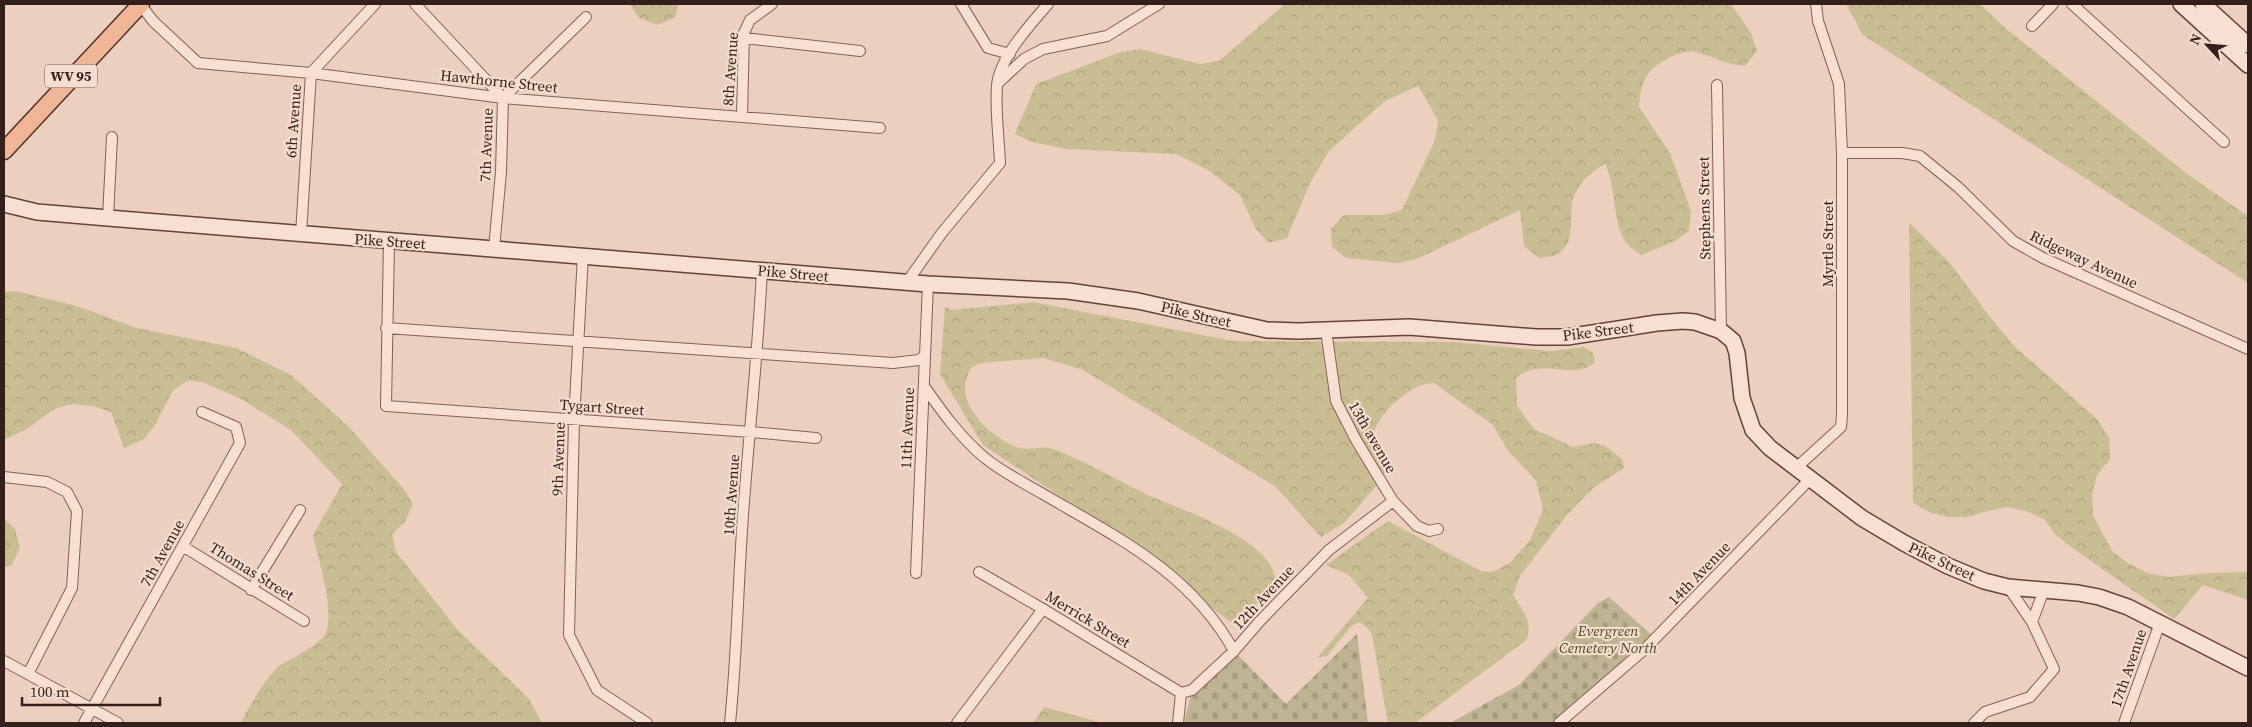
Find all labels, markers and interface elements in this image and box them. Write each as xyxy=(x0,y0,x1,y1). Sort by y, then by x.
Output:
north arrow xyxy=(2182,20,2232,70)
text: N xyxy=(2184,30,2207,48)
street label: 8th Avenue xyxy=(717,31,743,107)
road number: WV 95 xyxy=(45,64,97,88)
street label: Hawthorne Street xyxy=(439,64,559,98)
street label: 6th Avenue xyxy=(280,83,306,159)
street label: 7th Avenue xyxy=(474,107,498,182)
street label: Stephens Street xyxy=(1693,156,1715,260)
street label: Myrtle Street xyxy=(1817,201,1838,287)
street label: Ridgeway Avenue xyxy=(2027,225,2142,293)
street label: Pike Street xyxy=(354,228,426,254)
street label: Pike Street xyxy=(757,259,830,287)
street label: Pike Street xyxy=(1159,296,1233,332)
street label: Pike Street xyxy=(1561,316,1635,346)
street label: 11th Avenue xyxy=(895,386,919,469)
street label: Tygart Street xyxy=(559,394,645,420)
street label: 13th avenue xyxy=(1344,397,1402,477)
street label: 9th Avenue xyxy=(546,421,570,496)
street label: 10th Avenue xyxy=(718,453,744,536)
street label: 7th Avenue xyxy=(135,515,189,591)
street label: 14th Avenue xyxy=(1663,536,1735,610)
street label: Pike Street xyxy=(1905,536,1979,586)
street label: Thomas Street xyxy=(206,537,298,605)
street label: 12th Avenue xyxy=(1227,560,1299,634)
street label: Merrick Street xyxy=(1042,585,1135,653)
park label: Evergreen Cemetery North xyxy=(1559,620,1657,658)
street label: 17th Avenue xyxy=(2105,626,2151,710)
scale bar xyxy=(22,674,160,706)
text: 100 m xyxy=(30,681,70,702)

